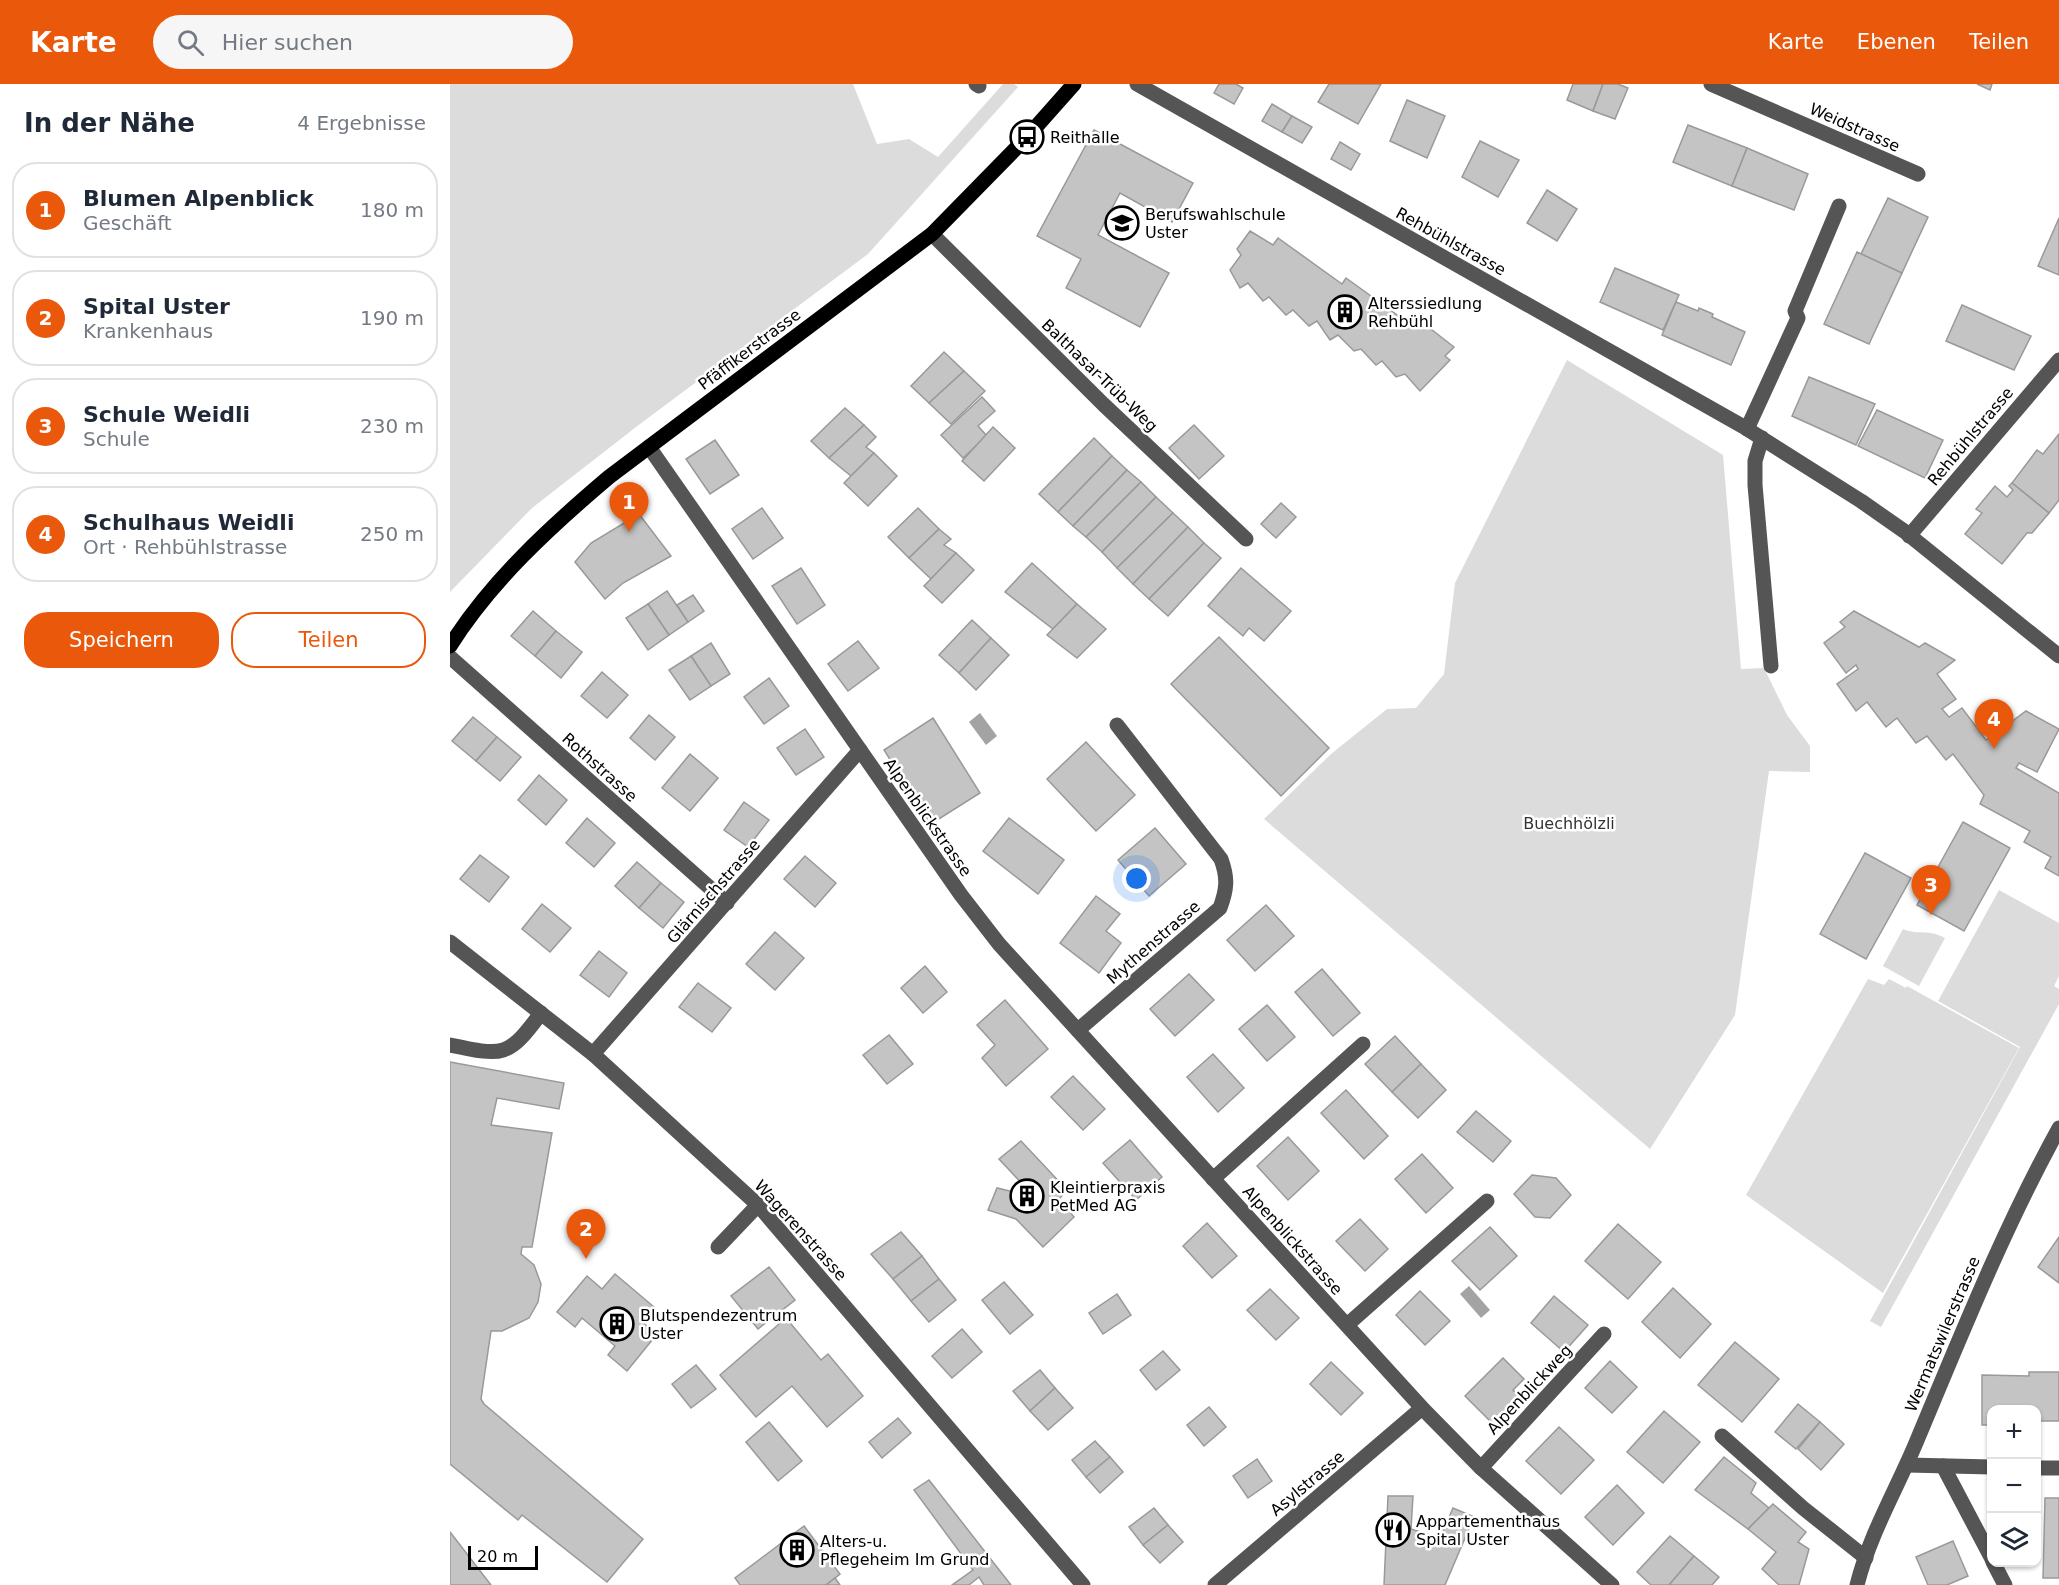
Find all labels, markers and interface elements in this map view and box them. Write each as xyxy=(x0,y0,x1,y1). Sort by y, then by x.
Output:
search box xyxy=(153,15,573,69)
text: Karte xyxy=(30,26,117,59)
icon: search xyxy=(174,26,207,59)
text: Hier suchen xyxy=(222,30,353,55)
text: Karte xyxy=(1768,30,1824,54)
text: Ebenen xyxy=(1857,30,1936,54)
text: Teilen xyxy=(1969,30,2029,54)
street label: Weidstrasse xyxy=(1807,99,1903,156)
text: In der Nähe xyxy=(24,108,195,138)
text: 4 Ergebnisse xyxy=(297,111,426,135)
bus stop icon: Reithalle xyxy=(1009,119,1045,155)
place label: Reithalle xyxy=(1050,128,1120,147)
text: Blumen Alpenblick xyxy=(83,186,314,211)
text: 1 xyxy=(39,198,52,222)
text: 180 m xyxy=(360,198,424,222)
street label: Rehbühlstrasse xyxy=(1392,203,1509,280)
school or university icon: Berufswahlschule Uster xyxy=(1104,205,1140,241)
place label: Berufswahlschule Uster xyxy=(1145,205,1286,242)
text: Geschäft xyxy=(83,211,172,235)
text: Spital Uster xyxy=(83,294,230,319)
building icon: Alterssiedlung Rehbühl xyxy=(1327,294,1363,330)
place label: Alterssiedlung Rehbühl xyxy=(1368,294,1482,331)
street label: Pfäffikerstrasse xyxy=(694,305,804,394)
text: 2 xyxy=(39,306,52,330)
text: 190 m xyxy=(360,306,424,330)
street label: Balthasar-Trüb-Weg xyxy=(1038,315,1162,436)
text: Krankenhaus xyxy=(83,319,213,343)
street label: Rehbühlstrasse xyxy=(1924,383,2017,489)
text: Schule Weidli xyxy=(83,402,250,427)
text: 3 xyxy=(39,414,52,438)
text: 230 m xyxy=(360,414,424,438)
text: Schule xyxy=(83,427,150,451)
pin: 1 xyxy=(610,482,648,532)
text: Schulhaus Weidli xyxy=(83,510,294,535)
text: 4 xyxy=(39,522,52,546)
text: 250 m xyxy=(360,522,424,546)
text: Ort · Rehbühlstrasse xyxy=(83,535,287,559)
button: Speichern xyxy=(24,612,219,668)
button: Teilen xyxy=(231,612,426,668)
pin: 4 xyxy=(1974,700,2014,749)
street label: Rothstrasse xyxy=(558,729,641,806)
street label: Alpenblickstrasse xyxy=(880,754,976,880)
park label: Buechhölzli xyxy=(1523,814,1615,833)
street label: Glärnischstrasse xyxy=(663,835,764,947)
your location xyxy=(1122,864,1151,893)
pin: 3 xyxy=(1912,866,1950,915)
street label: Mythenstrasse xyxy=(1103,897,1204,988)
street label: Wagerenstrasse xyxy=(751,1176,851,1284)
building icon: Kleintierpraxis PetMed AG xyxy=(1009,1178,1045,1214)
place label: Kleintierpraxis PetMed AG xyxy=(1050,1178,1165,1215)
street label: Alpenblickstrasse xyxy=(1239,1182,1347,1299)
pin: 2 xyxy=(566,1210,606,1259)
street label: Wermatswilerstrasse xyxy=(1901,1254,1984,1415)
building icon: Blutspendezentrum Uster xyxy=(599,1306,635,1342)
place label: Blutspendezentrum Uster xyxy=(640,1306,797,1343)
street label: Alpenblickweg xyxy=(1483,1341,1576,1438)
map controls xyxy=(1987,1405,2041,1567)
button: + xyxy=(1987,1405,2041,1459)
street label: Asylstrasse xyxy=(1266,1447,1348,1520)
button: − xyxy=(1987,1459,2041,1513)
restaurant icon: Appartementhaus Spital Uster xyxy=(1375,1512,1411,1548)
place label: Appartementhaus Spital Uster xyxy=(1416,1512,1560,1549)
button: layers xyxy=(1987,1513,2041,1567)
building icon: Alters-u. Pflegeheim Im Grund xyxy=(779,1532,815,1568)
place label: Alters-u. Pflegeheim Im Grund xyxy=(820,1532,989,1569)
scale bar xyxy=(468,1543,538,1570)
text: 20 m xyxy=(477,1547,518,1566)

